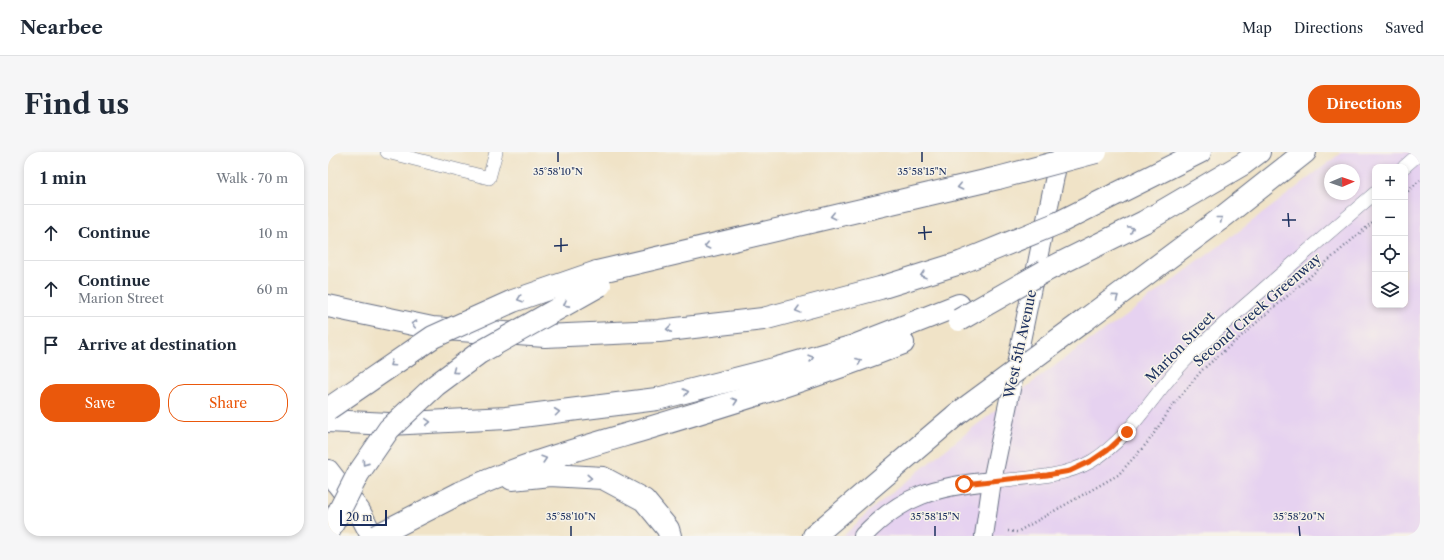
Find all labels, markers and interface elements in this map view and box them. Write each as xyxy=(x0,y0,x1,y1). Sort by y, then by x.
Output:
text: Nearbee xyxy=(20,16,103,39)
text: Map xyxy=(1242,19,1272,37)
text: Directions xyxy=(1294,19,1363,37)
text: Saved xyxy=(1385,19,1424,37)
button: Directions xyxy=(1308,85,1420,123)
text: Find us xyxy=(24,87,129,121)
north arrow xyxy=(1324,164,1360,200)
map controls xyxy=(1372,164,1408,308)
button: + xyxy=(1372,164,1408,200)
text: 35°58'10"N xyxy=(533,165,583,178)
text: 35°58'15"N xyxy=(897,165,947,178)
text: 1 min xyxy=(40,168,87,188)
text: Walk · 70 m xyxy=(216,170,288,186)
one-way arrow xyxy=(957,182,963,190)
button: − xyxy=(1372,200,1408,236)
one-way arrow xyxy=(830,211,836,219)
one-way arrow xyxy=(1215,217,1222,224)
icon: ahead xyxy=(40,222,62,244)
text: Continue xyxy=(78,223,150,242)
text: 10 m xyxy=(259,225,288,241)
one-way arrow xyxy=(1126,226,1134,234)
button: locate xyxy=(1372,236,1408,272)
one-way arrow xyxy=(703,241,710,250)
street label: Second Creek Greenway xyxy=(1189,249,1325,371)
one-way arrow xyxy=(920,270,927,279)
text: Continue xyxy=(78,271,150,290)
button: layers xyxy=(1372,272,1408,308)
icon: ahead xyxy=(40,278,62,300)
text: 60 m xyxy=(257,281,288,297)
street label: West 5th Avenue xyxy=(999,288,1040,401)
text: Marion Street xyxy=(78,290,164,306)
one-way arrow xyxy=(517,294,524,303)
one-way arrow xyxy=(1111,295,1118,302)
one-way arrow xyxy=(563,299,570,306)
one-way arrow xyxy=(794,305,801,314)
street label: Marion Street xyxy=(1141,308,1219,386)
one-way arrow xyxy=(411,321,417,329)
one-way arrow xyxy=(666,325,673,334)
icon: arrive xyxy=(40,334,62,356)
text: Arrive at destination xyxy=(78,335,237,354)
one-way arrow xyxy=(807,354,814,363)
one-way arrow xyxy=(855,357,862,365)
one-way arrow xyxy=(389,359,396,367)
one-way arrow xyxy=(453,366,460,373)
button: Save xyxy=(40,384,160,422)
button: Share xyxy=(168,384,288,422)
one-way arrow xyxy=(682,388,689,397)
one-way arrow xyxy=(731,397,738,406)
one-way arrow xyxy=(554,408,560,417)
one-way arrow xyxy=(425,418,431,426)
route end xyxy=(1118,423,1136,441)
one-way arrow xyxy=(540,455,547,464)
one-way arrow xyxy=(363,459,370,466)
one-way arrow xyxy=(586,473,592,482)
route start xyxy=(955,475,973,493)
scale bar xyxy=(340,508,387,527)
text: 20 m xyxy=(346,510,372,524)
text: 35°58'10"N xyxy=(546,510,596,523)
text: 35°58'15"N xyxy=(910,510,960,523)
text: 35°58'20"N xyxy=(1273,510,1325,523)

